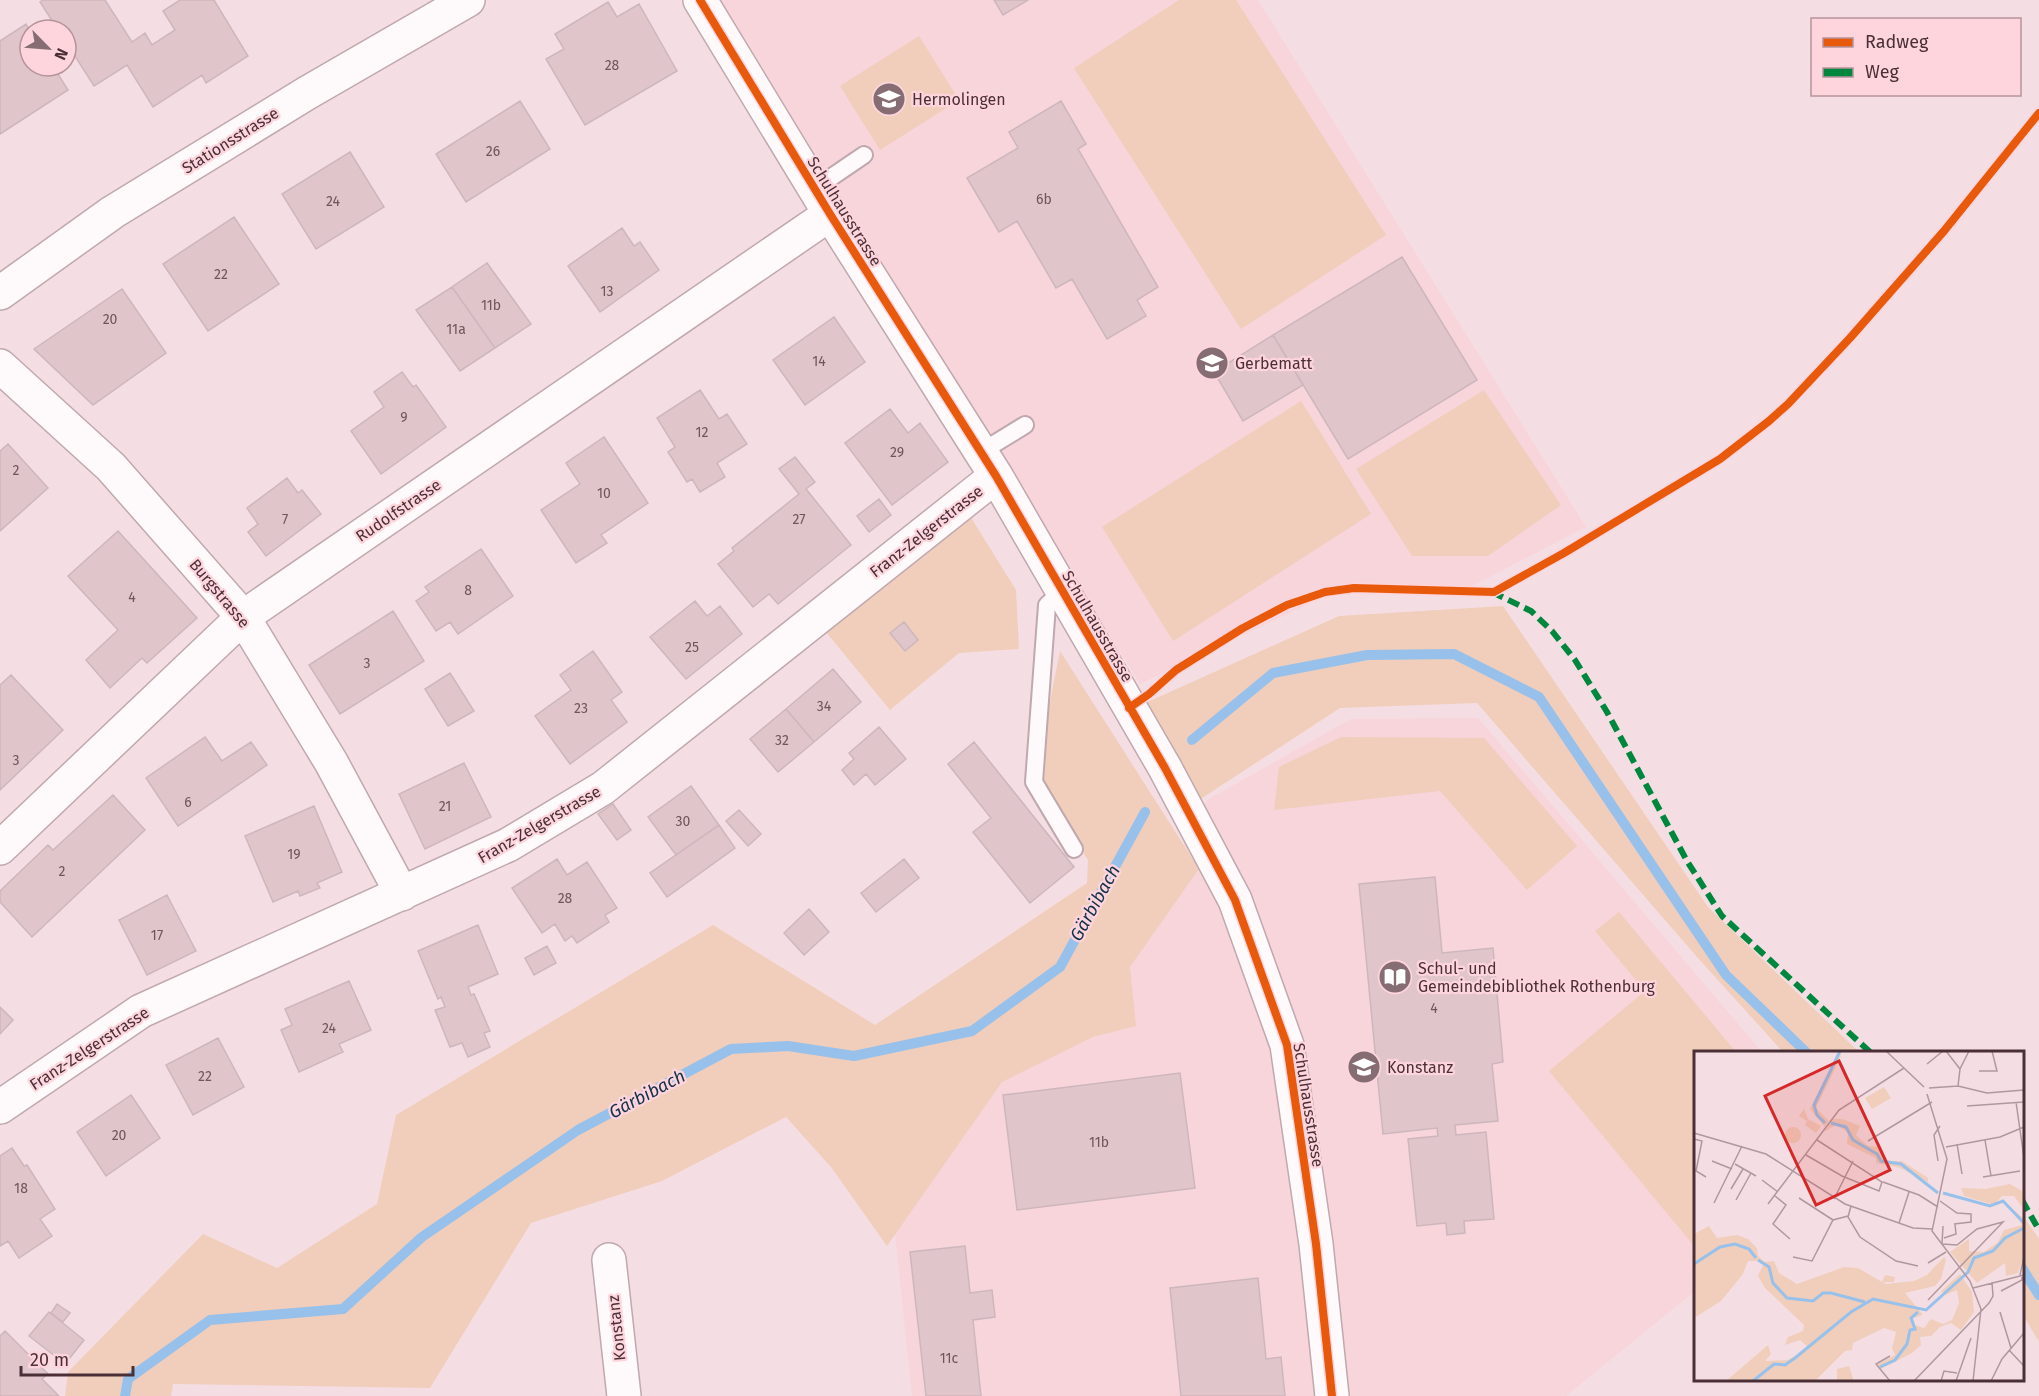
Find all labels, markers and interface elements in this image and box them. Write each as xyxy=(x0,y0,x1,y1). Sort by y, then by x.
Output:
north arrow xyxy=(18,18,78,78)
legend xyxy=(1811,18,2021,96)
text: Radweg xyxy=(1865,31,1929,53)
text: N xyxy=(50,45,72,63)
house number: 28 xyxy=(605,57,620,74)
text: Weg xyxy=(1865,61,1899,83)
school or university icon: Hermolingen xyxy=(871,81,907,117)
place label: Hermolingen xyxy=(912,90,1006,109)
street label: Stationsstrasse xyxy=(178,103,282,178)
house number: 26 xyxy=(486,143,500,160)
street label: Schulhausstrasse xyxy=(803,153,886,269)
house number: 6b xyxy=(1036,191,1052,208)
house number: 24 xyxy=(326,193,341,210)
house number: 22 xyxy=(214,266,228,283)
house number: 13 xyxy=(600,283,614,300)
house number: 11b xyxy=(481,297,501,314)
house number: 20 xyxy=(103,311,118,328)
house number: 11a xyxy=(446,321,466,338)
school or university icon: Gerbematt xyxy=(1194,345,1230,381)
house number: 14 xyxy=(812,353,826,370)
place label: Gerbematt xyxy=(1235,354,1312,373)
house number: 9 xyxy=(400,409,408,426)
house number: 12 xyxy=(696,424,709,441)
house number: 29 xyxy=(890,444,904,461)
house number: 2 xyxy=(13,462,20,479)
street label: Rudolfstrasse xyxy=(352,475,445,546)
street label: Franz-Zelgerstrasse xyxy=(866,481,987,581)
house number: 10 xyxy=(597,485,611,502)
house number: 7 xyxy=(282,511,288,528)
house number: 27 xyxy=(792,511,806,528)
street label: Burgstrasse xyxy=(185,555,254,632)
street label: Schulhausstrasse xyxy=(1058,567,1137,685)
house number: 8 xyxy=(464,582,472,599)
house number: 4 xyxy=(128,589,136,606)
house number: 25 xyxy=(685,639,699,656)
house number: 3 xyxy=(364,655,371,672)
house number: 34 xyxy=(817,698,832,715)
house number: 23 xyxy=(574,700,588,717)
house number: 32 xyxy=(775,732,789,749)
house number: 3 xyxy=(13,752,20,769)
street label: Franz-Zelgerstrasse xyxy=(475,782,604,867)
house number: 6 xyxy=(184,794,192,811)
house number: 21 xyxy=(439,798,451,815)
house number: 30 xyxy=(676,813,691,830)
house number: 19 xyxy=(287,846,301,863)
water label: Gärbibach xyxy=(1065,861,1125,945)
house number: 2 xyxy=(59,863,66,880)
house number: 28 xyxy=(558,890,573,907)
house number: 17 xyxy=(151,927,163,944)
library icon: Schul- und Gemeindebibliothek Rothenburg xyxy=(1377,959,1413,995)
place label: Schul- und Gemeindebibliothek Rothenburg xyxy=(1418,959,1656,996)
house number: 4 xyxy=(1430,1000,1438,1017)
street label: Franz-Zelgerstrasse xyxy=(26,1003,152,1094)
house number: 24 xyxy=(322,1020,337,1037)
street label: Schulhausstrasse xyxy=(1289,1042,1328,1168)
school or university icon: Konstanz xyxy=(1346,1049,1382,1085)
inset map xyxy=(1694,1051,2024,1381)
place label: Konstanz xyxy=(1387,1058,1453,1077)
water label: Gärbibach xyxy=(605,1065,689,1123)
house number: 22 xyxy=(198,1068,212,1085)
house number: 20 xyxy=(112,1127,127,1144)
house number: 11b xyxy=(1089,1134,1109,1151)
house number: 18 xyxy=(14,1180,28,1197)
street label: Konstanz xyxy=(604,1294,629,1362)
scale bar xyxy=(21,1339,134,1377)
text: 20 m xyxy=(30,1349,69,1371)
house number: 11c xyxy=(940,1350,959,1367)

